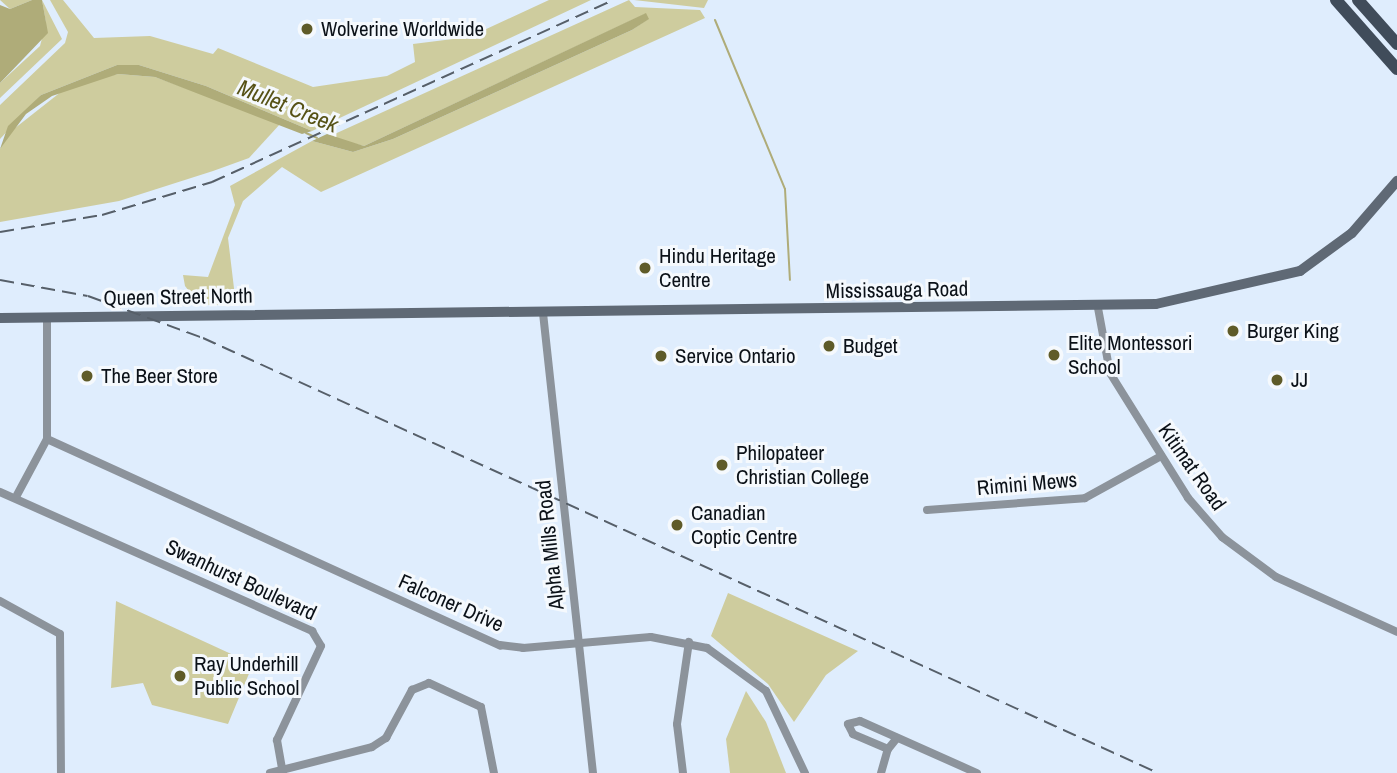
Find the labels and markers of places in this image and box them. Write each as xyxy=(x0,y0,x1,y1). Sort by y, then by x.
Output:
place label: Wolverine Worldwide xyxy=(321,16,484,42)
marker: Wolverine Worldwide xyxy=(299,21,315,37)
place label: Hindu Heritage Centre xyxy=(659,243,776,293)
marker: Hindu Heritage Centre xyxy=(637,260,653,276)
place label: Burger King xyxy=(1247,318,1339,344)
marker: Burger King xyxy=(1225,323,1241,339)
place label: Elite Montessori School xyxy=(1068,330,1192,380)
place label: Budget xyxy=(843,333,898,359)
marker: Budget xyxy=(821,338,837,354)
place label: Service Ontario xyxy=(675,343,796,369)
marker: Elite Montessori School xyxy=(1046,347,1062,363)
marker: Service Ontario xyxy=(653,348,669,364)
place label: The Beer Store xyxy=(101,363,218,389)
place label: JJ xyxy=(1291,367,1308,393)
marker: The Beer Store xyxy=(79,368,95,384)
marker: JJ xyxy=(1269,372,1285,388)
place label: Philopateer Christian College xyxy=(736,440,869,490)
marker: Philopateer Christian College xyxy=(714,457,730,473)
place label: Canadian Coptic Centre xyxy=(691,500,797,550)
marker: Canadian Coptic Centre xyxy=(669,517,685,533)
place label: Ray Underhill Public School xyxy=(194,651,299,701)
marker: Ray Underhill Public School xyxy=(172,668,188,684)

